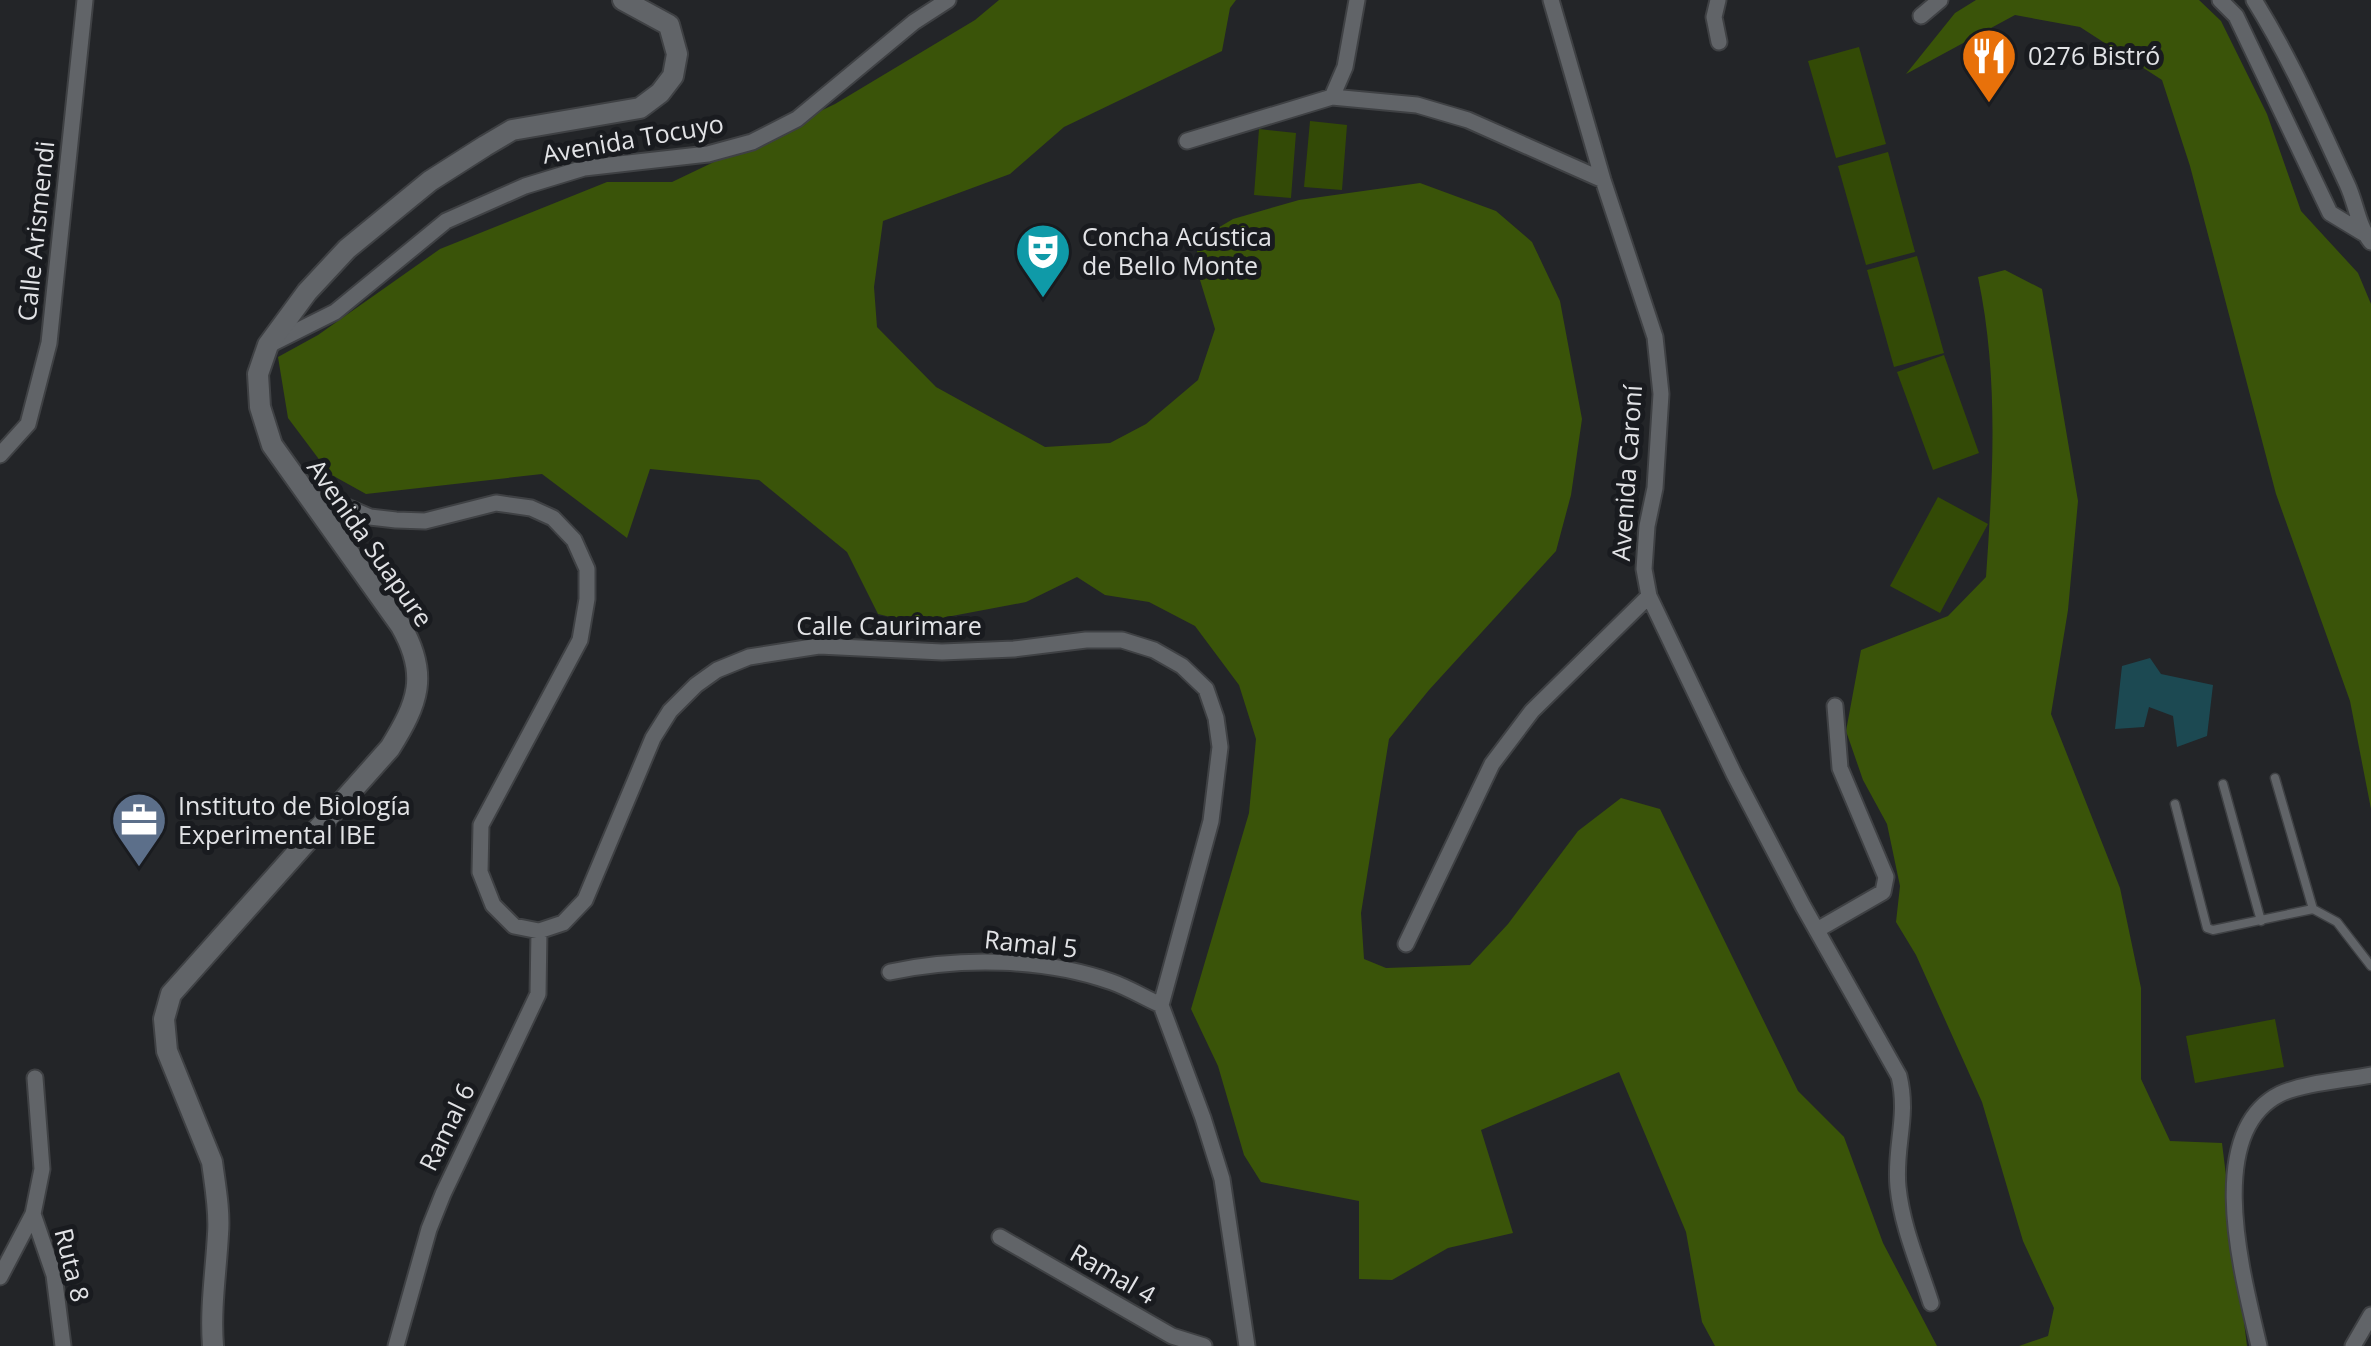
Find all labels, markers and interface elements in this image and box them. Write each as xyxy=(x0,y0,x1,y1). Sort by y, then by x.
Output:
restaurant icon: 0276 Bistró xyxy=(1959,26,2019,105)
place label: 0276 Bistró xyxy=(2028,38,2160,72)
street label: Avenida Tocuyo xyxy=(540,105,726,171)
street label: Calle Arismendi xyxy=(9,139,61,323)
place label: Concha Acústica de Bello Monte xyxy=(1082,219,1272,282)
theatre icon: Concha Acústica de Bello Monte xyxy=(1013,221,1073,300)
street label: Avenida Caroní xyxy=(1603,383,1649,562)
street label: Avenida Suapure xyxy=(300,452,441,633)
street label: Calle Caurimare xyxy=(796,608,982,642)
place label: Instituto de Biología Experimental IBE xyxy=(178,788,411,851)
office icon: Instituto de Biología Experimental IBE xyxy=(109,790,169,869)
street label: Ramal 5 xyxy=(983,921,1079,965)
street label: Ramal 6 xyxy=(410,1077,482,1176)
street label: Ruta 8 xyxy=(47,1225,98,1305)
street label: Ramal 4 xyxy=(1065,1235,1162,1311)

